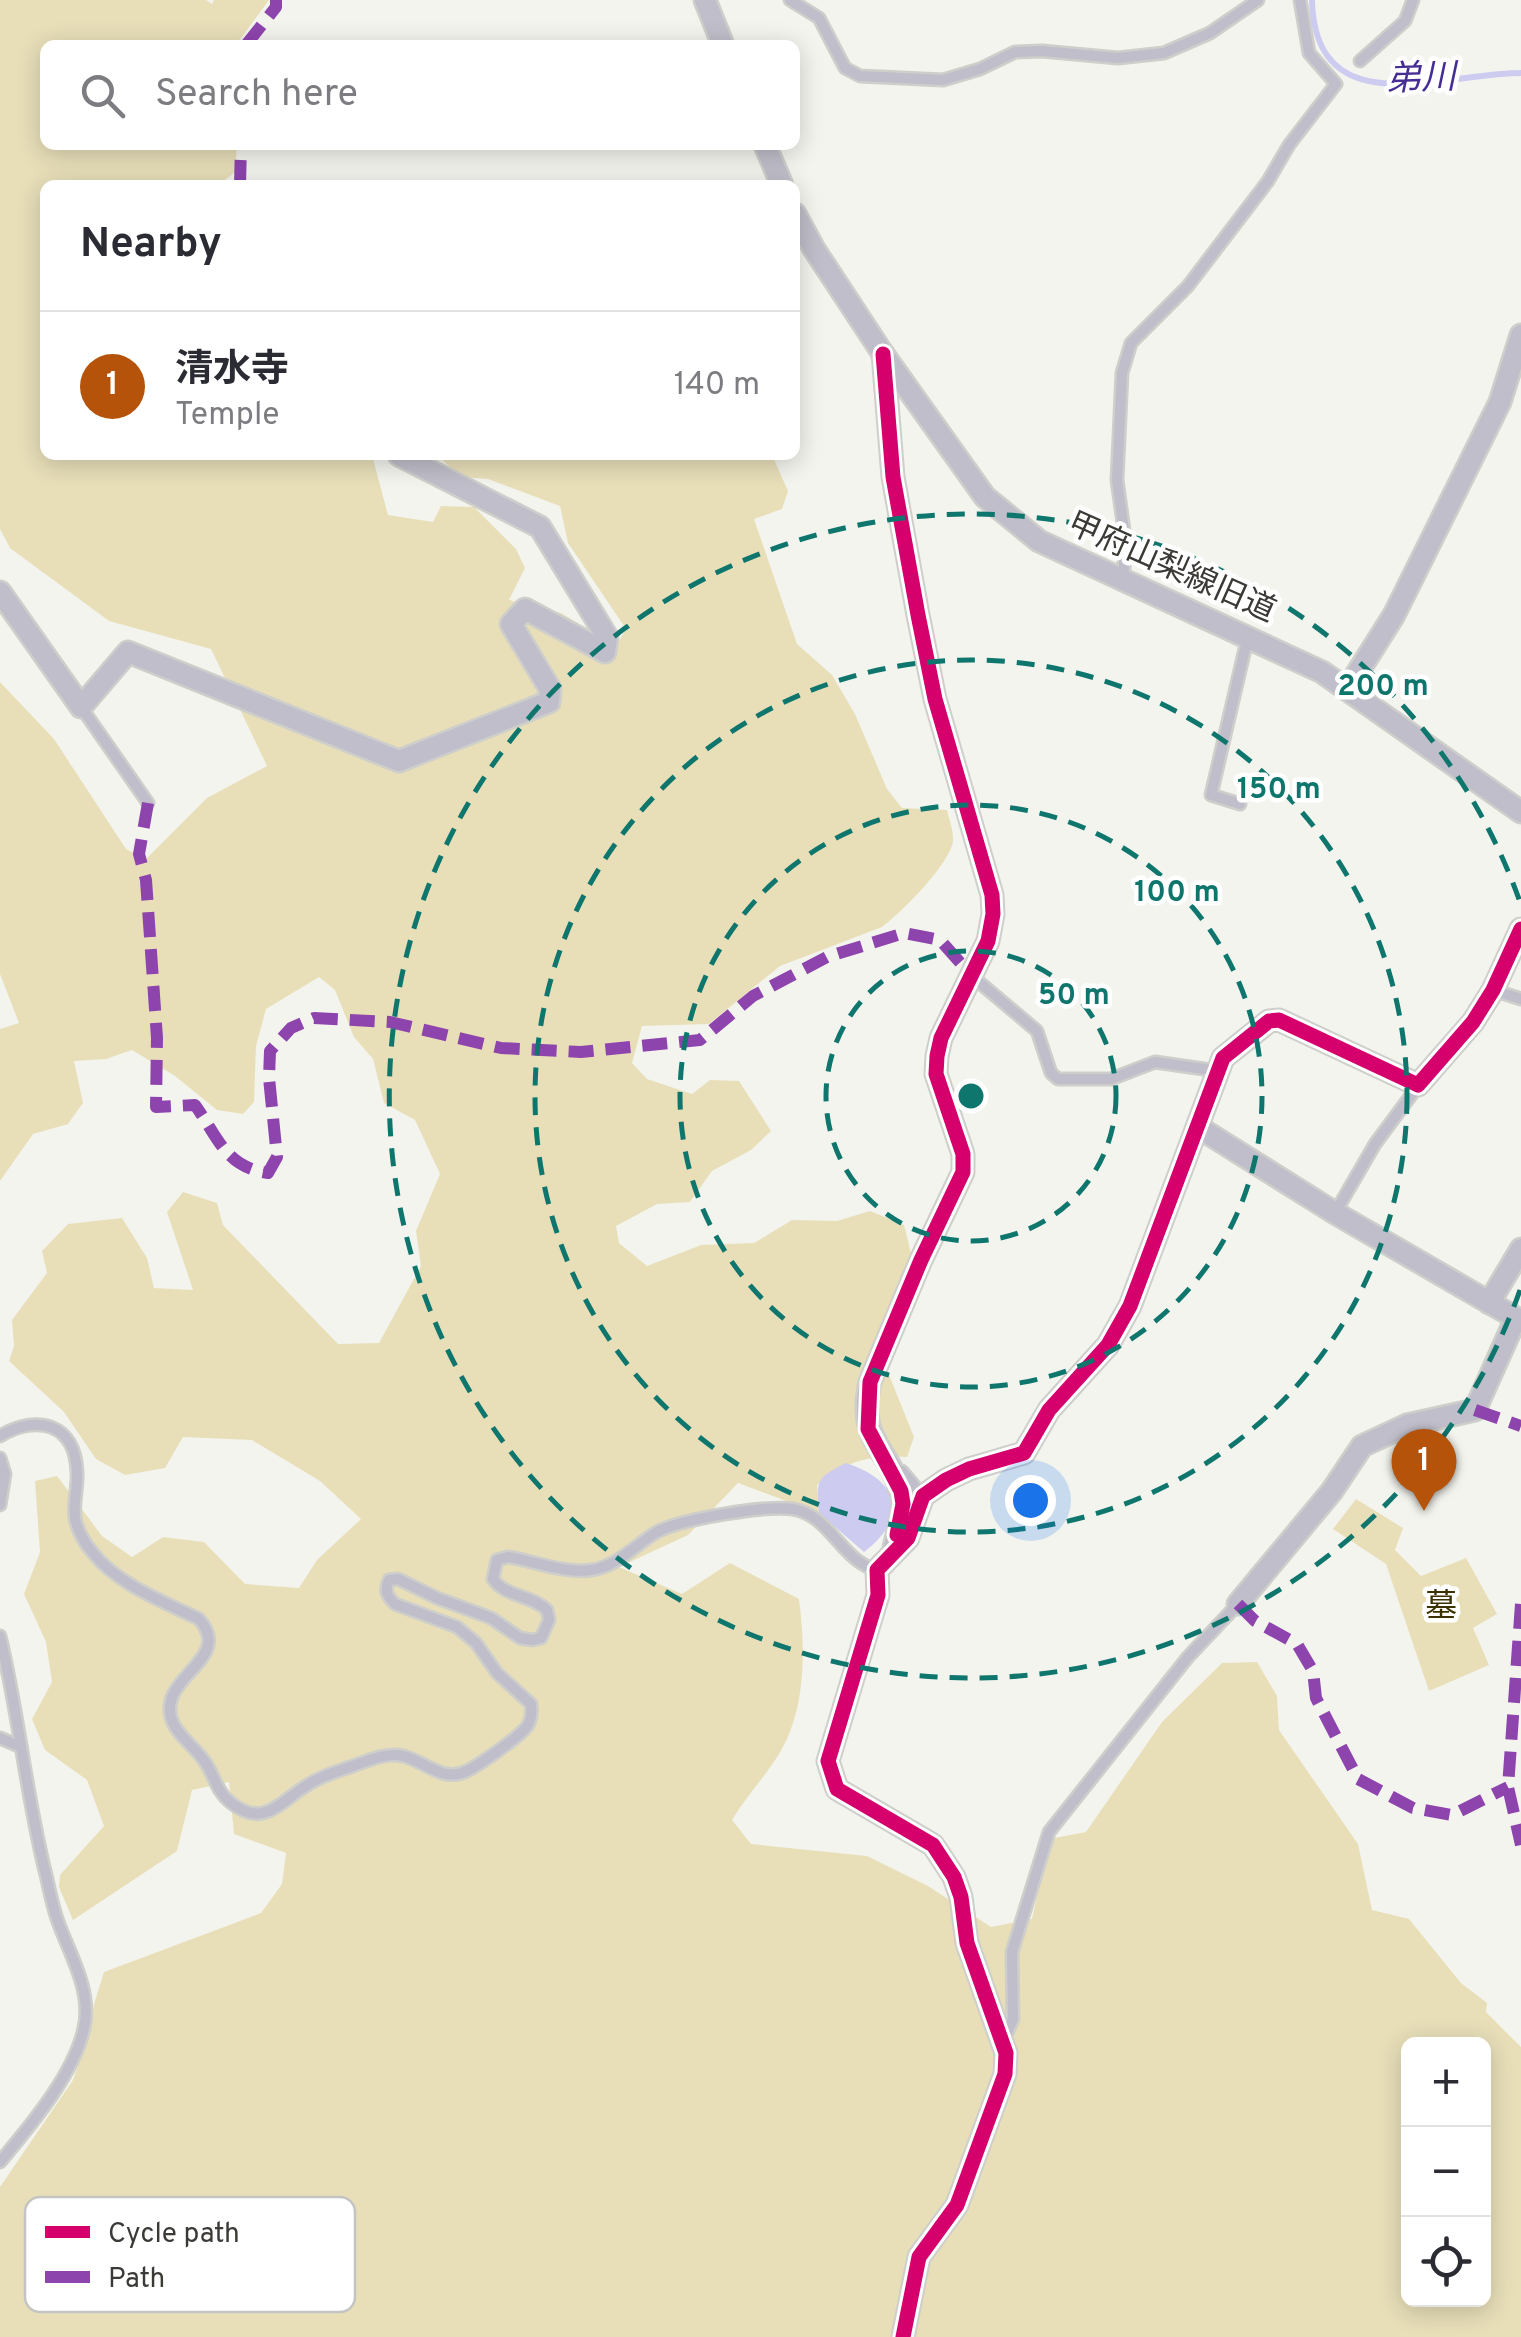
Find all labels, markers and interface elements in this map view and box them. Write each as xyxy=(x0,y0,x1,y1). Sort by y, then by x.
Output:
search box xyxy=(40,40,800,150)
water label: 弟川 xyxy=(1385,57,1461,103)
icon: search xyxy=(75,68,130,123)
text: Search here xyxy=(155,71,358,120)
text: Nearby xyxy=(80,219,222,272)
text: 清水寺 xyxy=(175,347,289,396)
text: 1 xyxy=(106,366,119,406)
text: 140 m xyxy=(674,366,760,406)
text: Temple xyxy=(175,396,280,436)
street label: 甲府山梨線旧道 xyxy=(1061,505,1281,633)
text: 200 m xyxy=(1337,669,1429,706)
text: 150 m xyxy=(1237,772,1321,809)
text: 100 m xyxy=(1134,875,1220,912)
text: 50 m xyxy=(1038,978,1110,1015)
centre of rings xyxy=(953,1078,989,1114)
pin: 1 xyxy=(1392,1428,1456,1511)
your location xyxy=(1005,1475,1056,1526)
park label: 墓 xyxy=(1425,1588,1457,1628)
map controls xyxy=(1401,2037,1491,2307)
button: + xyxy=(1401,2037,1491,2127)
button: − xyxy=(1401,2127,1491,2217)
legend xyxy=(25,2197,355,2312)
text: Cycle path xyxy=(108,2217,240,2253)
button: locate xyxy=(1401,2217,1491,2307)
text: Path xyxy=(108,2262,165,2298)

